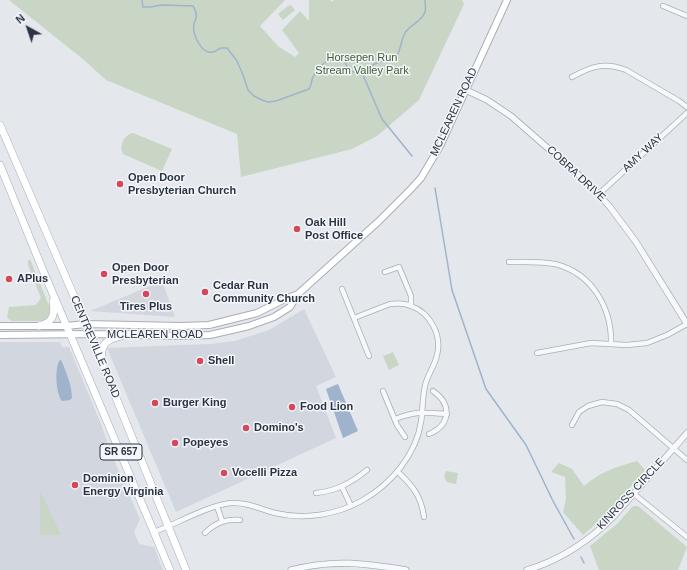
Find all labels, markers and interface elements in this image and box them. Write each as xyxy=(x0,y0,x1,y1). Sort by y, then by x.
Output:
north arrow xyxy=(8,8,48,48)
text: N xyxy=(13,12,27,26)
park label: Horsepen Run Stream Valley Park xyxy=(315,51,409,77)
street label: MCLEAREN ROAD xyxy=(428,66,480,158)
street label: AMY WAY xyxy=(620,131,666,175)
street label: COBRA DRIVE xyxy=(544,143,608,205)
place label: Open Door Presbyterian Church xyxy=(128,171,236,197)
marker: Open Door Presbyterian Church xyxy=(115,179,125,189)
place label: Oak Hill Post Office xyxy=(305,216,363,242)
marker: Oak Hill Post Office xyxy=(292,224,302,234)
place label: Open Door Presbyterian xyxy=(112,261,179,287)
marker: Open Door Presbyterian xyxy=(99,269,109,279)
place label: APlus xyxy=(17,272,48,286)
marker: APlus xyxy=(4,274,14,284)
place label: Cedar Run Community Church xyxy=(213,279,315,305)
marker: Cedar Run Community Church xyxy=(200,287,210,297)
marker: Tires Plus xyxy=(141,289,151,299)
street label: CENTREVILLE ROAD xyxy=(67,294,123,400)
place label: Tires Plus xyxy=(120,300,172,314)
street label: MCLEAREN ROAD xyxy=(107,328,203,342)
place label: Shell xyxy=(208,354,234,368)
marker: Shell xyxy=(195,356,205,366)
place label: Burger King xyxy=(163,396,227,410)
marker: Burger King xyxy=(150,398,160,408)
place label: Food Lion xyxy=(300,400,353,414)
marker: Food Lion xyxy=(287,402,297,412)
place label: Domino's xyxy=(254,421,304,435)
marker: Domino's xyxy=(241,423,251,433)
place label: Popeyes xyxy=(183,436,228,450)
marker: Popeyes xyxy=(170,438,180,448)
road number: SR 657 xyxy=(100,444,142,460)
street label: KINROSS CIRCLE xyxy=(594,456,668,532)
place label: Vocelli Pizza xyxy=(232,466,297,480)
marker: Vocelli Pizza xyxy=(219,468,229,478)
place label: Dominion Energy Virginia xyxy=(83,472,163,498)
marker: Dominion Energy Virginia xyxy=(70,480,80,490)

